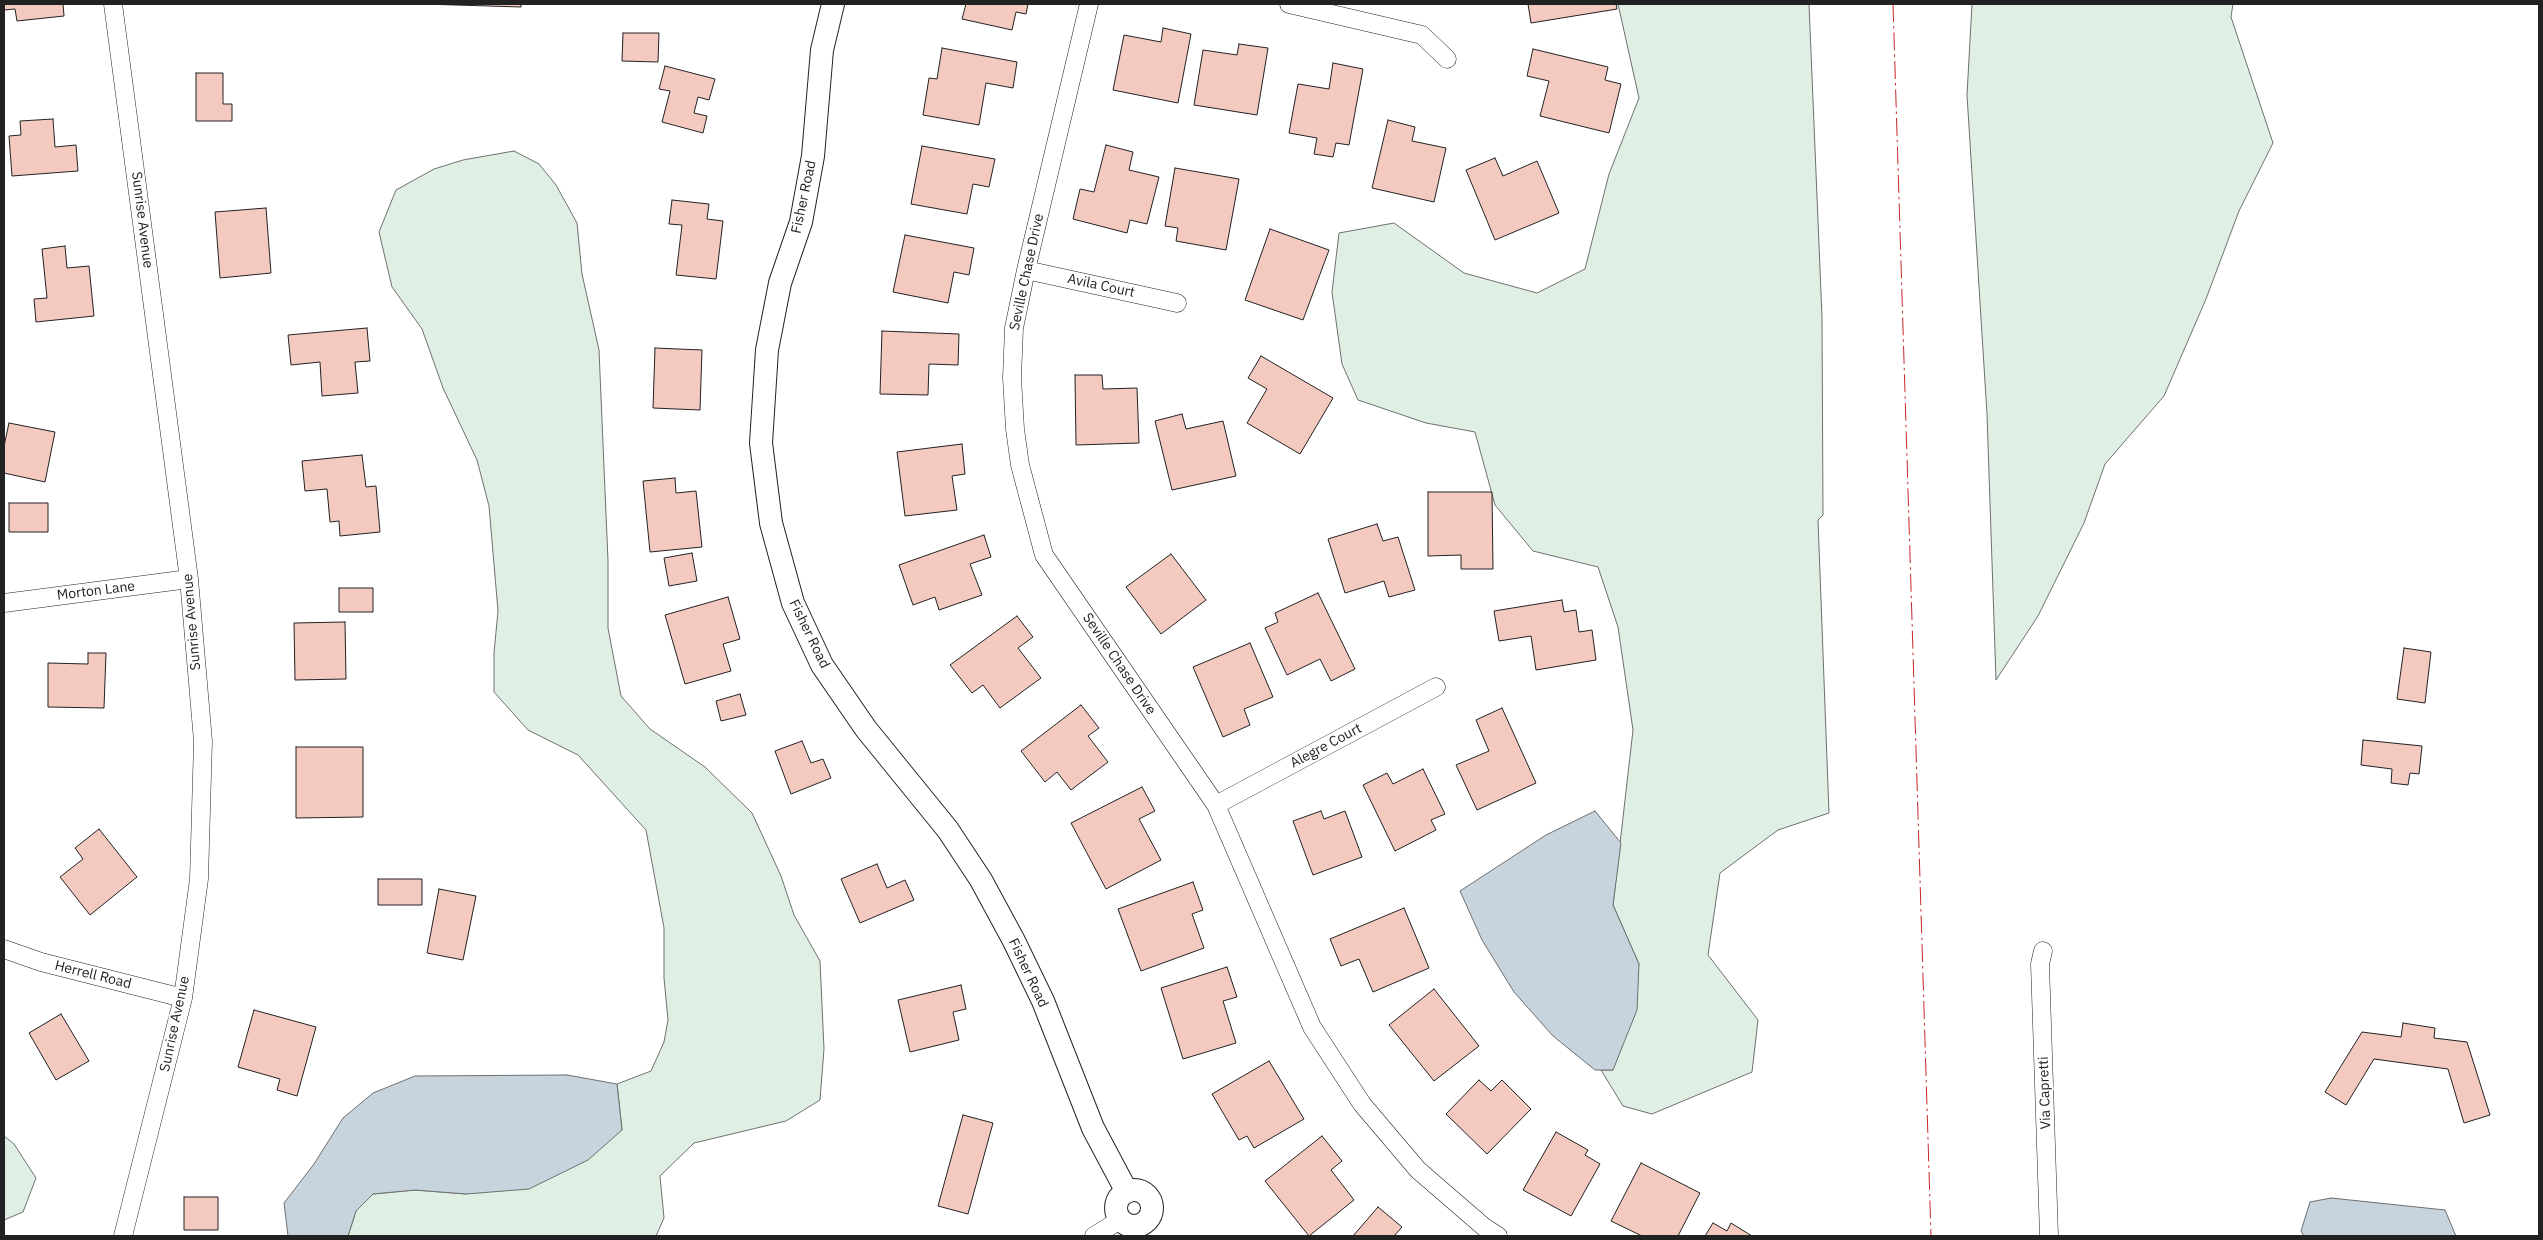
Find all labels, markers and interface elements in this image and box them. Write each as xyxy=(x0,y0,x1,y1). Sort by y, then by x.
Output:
street label: Fisher Road xyxy=(788,159,820,235)
street label: Sunrise Avenue xyxy=(128,171,156,269)
street label: Seville Chase Drive xyxy=(1006,212,1048,332)
street label: Avila Court xyxy=(1066,271,1136,301)
street label: Sunrise Avenue xyxy=(179,573,205,671)
street label: Morton Lane xyxy=(56,578,136,604)
street label: Fisher Road xyxy=(785,597,833,671)
street label: Seville Chase Drive xyxy=(1079,610,1159,718)
street label: Alegre Court xyxy=(1287,720,1365,772)
street label: Fisher Road xyxy=(1005,936,1051,1010)
street label: Herrell Road xyxy=(53,957,133,993)
street label: Sunrise Avenue xyxy=(157,975,193,1073)
street label: Via Capretti xyxy=(2035,1056,2055,1130)

